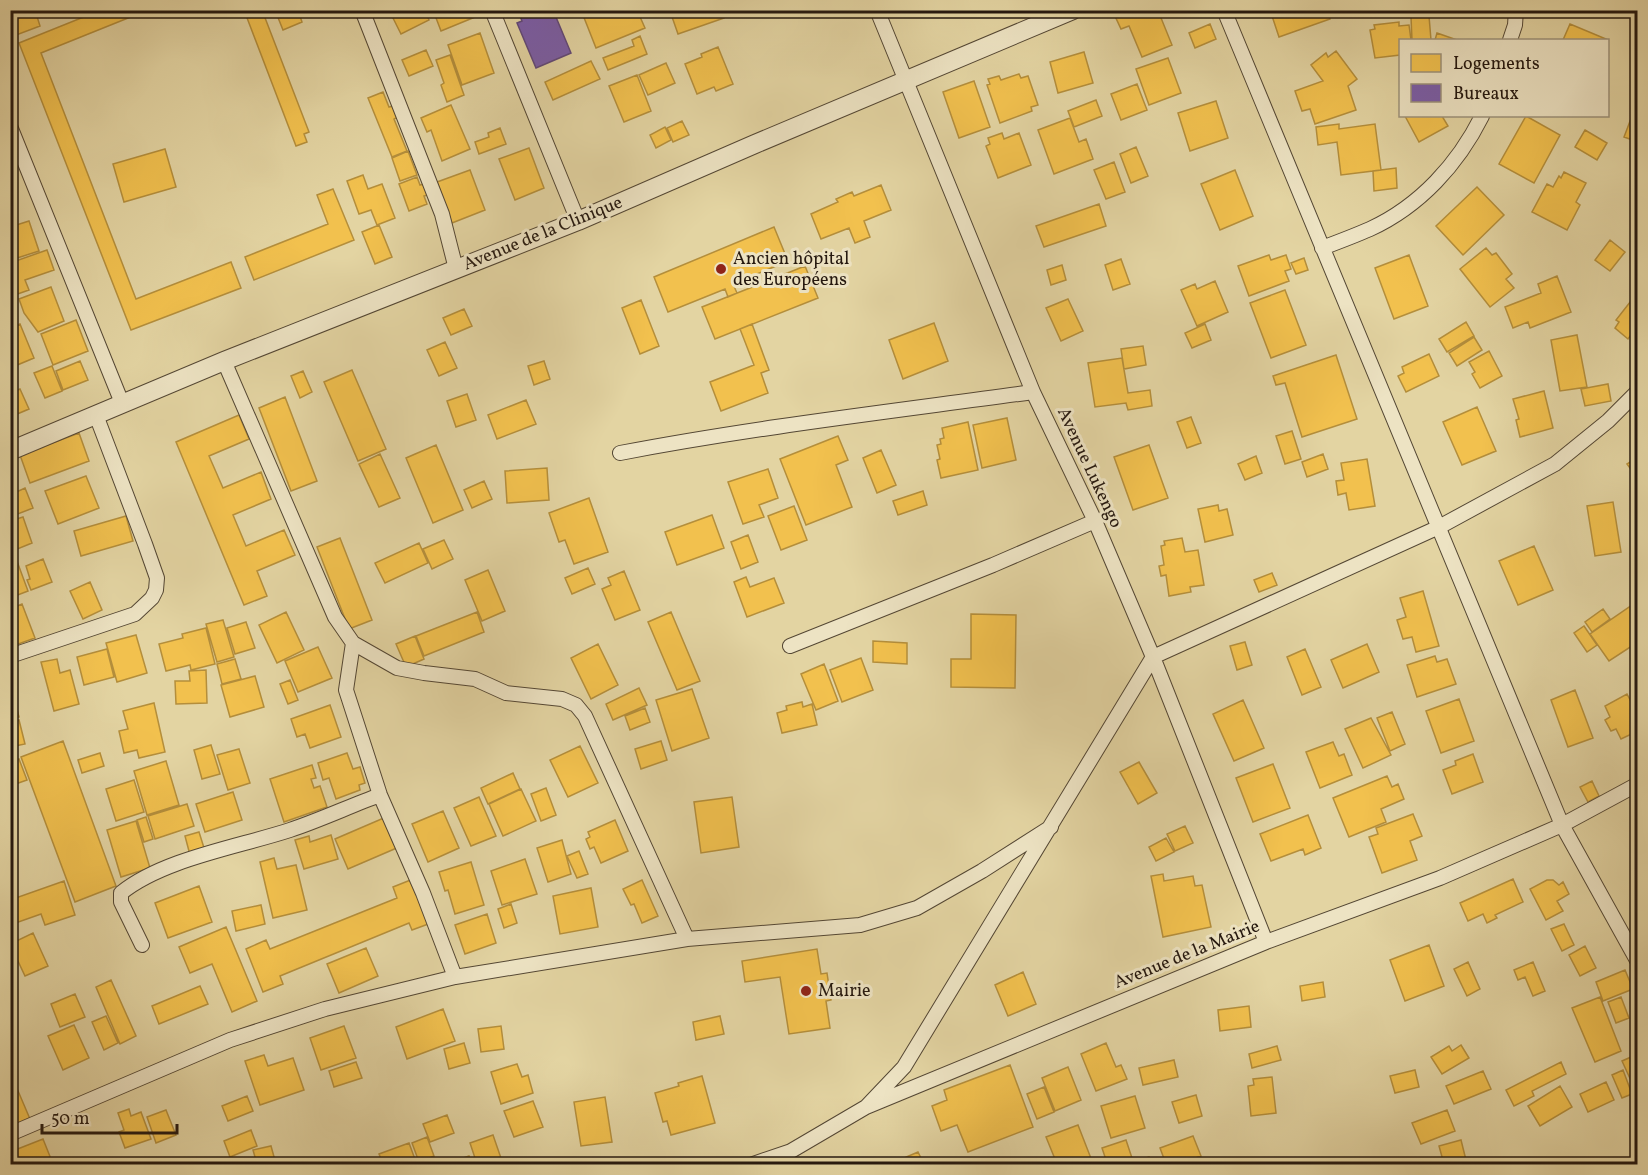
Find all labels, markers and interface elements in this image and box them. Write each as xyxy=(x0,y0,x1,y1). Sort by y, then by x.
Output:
legend xyxy=(1399,39,1609,117)
text: Logements xyxy=(1453,52,1540,77)
text: Bureaux xyxy=(1453,82,1519,107)
street label: Avenue de la Clinique xyxy=(460,191,626,277)
place label: Ancien hôpital des Européens xyxy=(733,247,849,293)
marker: Ancien hôpital des Européens xyxy=(714,262,728,276)
street label: Avenue Lukengo xyxy=(1050,404,1128,532)
street label: Avenue de la Mairie xyxy=(1110,914,1264,996)
place label: Mairie xyxy=(818,979,871,1004)
marker: Mairie xyxy=(799,984,813,998)
scale bar xyxy=(42,1097,177,1135)
text: 50 m xyxy=(51,1107,90,1132)

